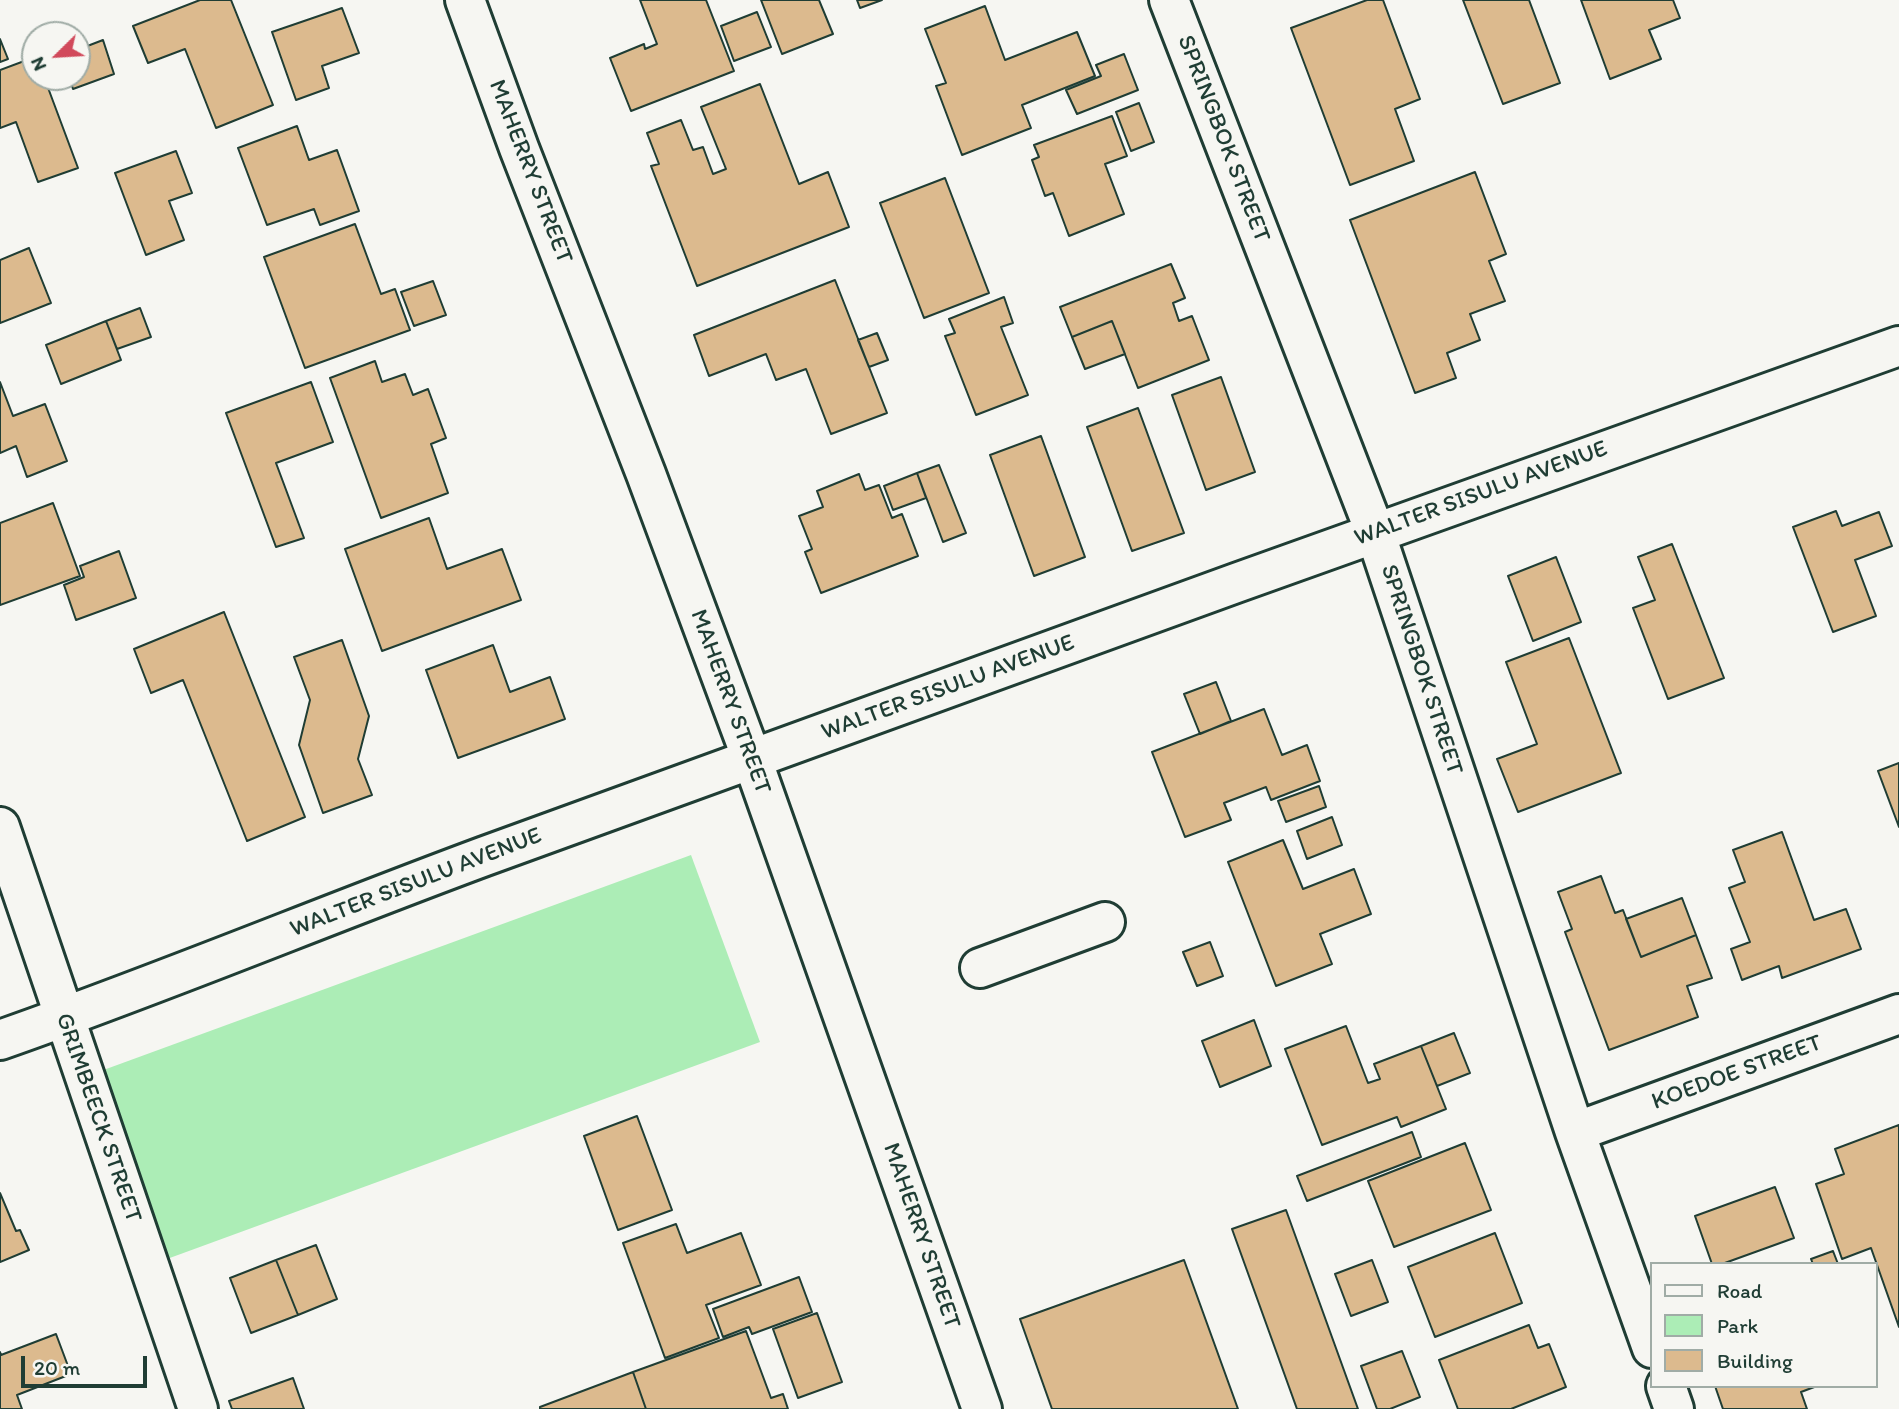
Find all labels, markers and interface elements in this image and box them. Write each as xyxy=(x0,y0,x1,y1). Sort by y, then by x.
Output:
north arrow xyxy=(21,21,91,91)
street label: SPRINGBOK STREET xyxy=(1170,31,1276,247)
text: N xyxy=(25,53,51,74)
street label: MAHERRY STREET xyxy=(482,76,578,268)
street label: WALTER SISULU AVENUE xyxy=(1351,435,1611,553)
street label: SPRINGBOK STREET xyxy=(1373,561,1469,779)
street label: MAHERRY STREET xyxy=(683,606,777,798)
street label: WALTER SISULU AVENUE xyxy=(818,629,1078,747)
street label: WALTER SISULU AVENUE xyxy=(286,822,546,944)
street label: GRIMBEECK STREET xyxy=(49,1010,147,1226)
street label: KOEDOE STREET xyxy=(1648,1029,1826,1117)
street label: MAHERRY STREET xyxy=(876,1139,966,1333)
legend xyxy=(1650,1262,1878,1388)
text: Road xyxy=(1717,1278,1762,1303)
text: Park xyxy=(1717,1313,1758,1338)
scale bar xyxy=(24,1342,150,1386)
text: Building xyxy=(1717,1348,1793,1373)
text: 20 m xyxy=(34,1355,80,1380)

